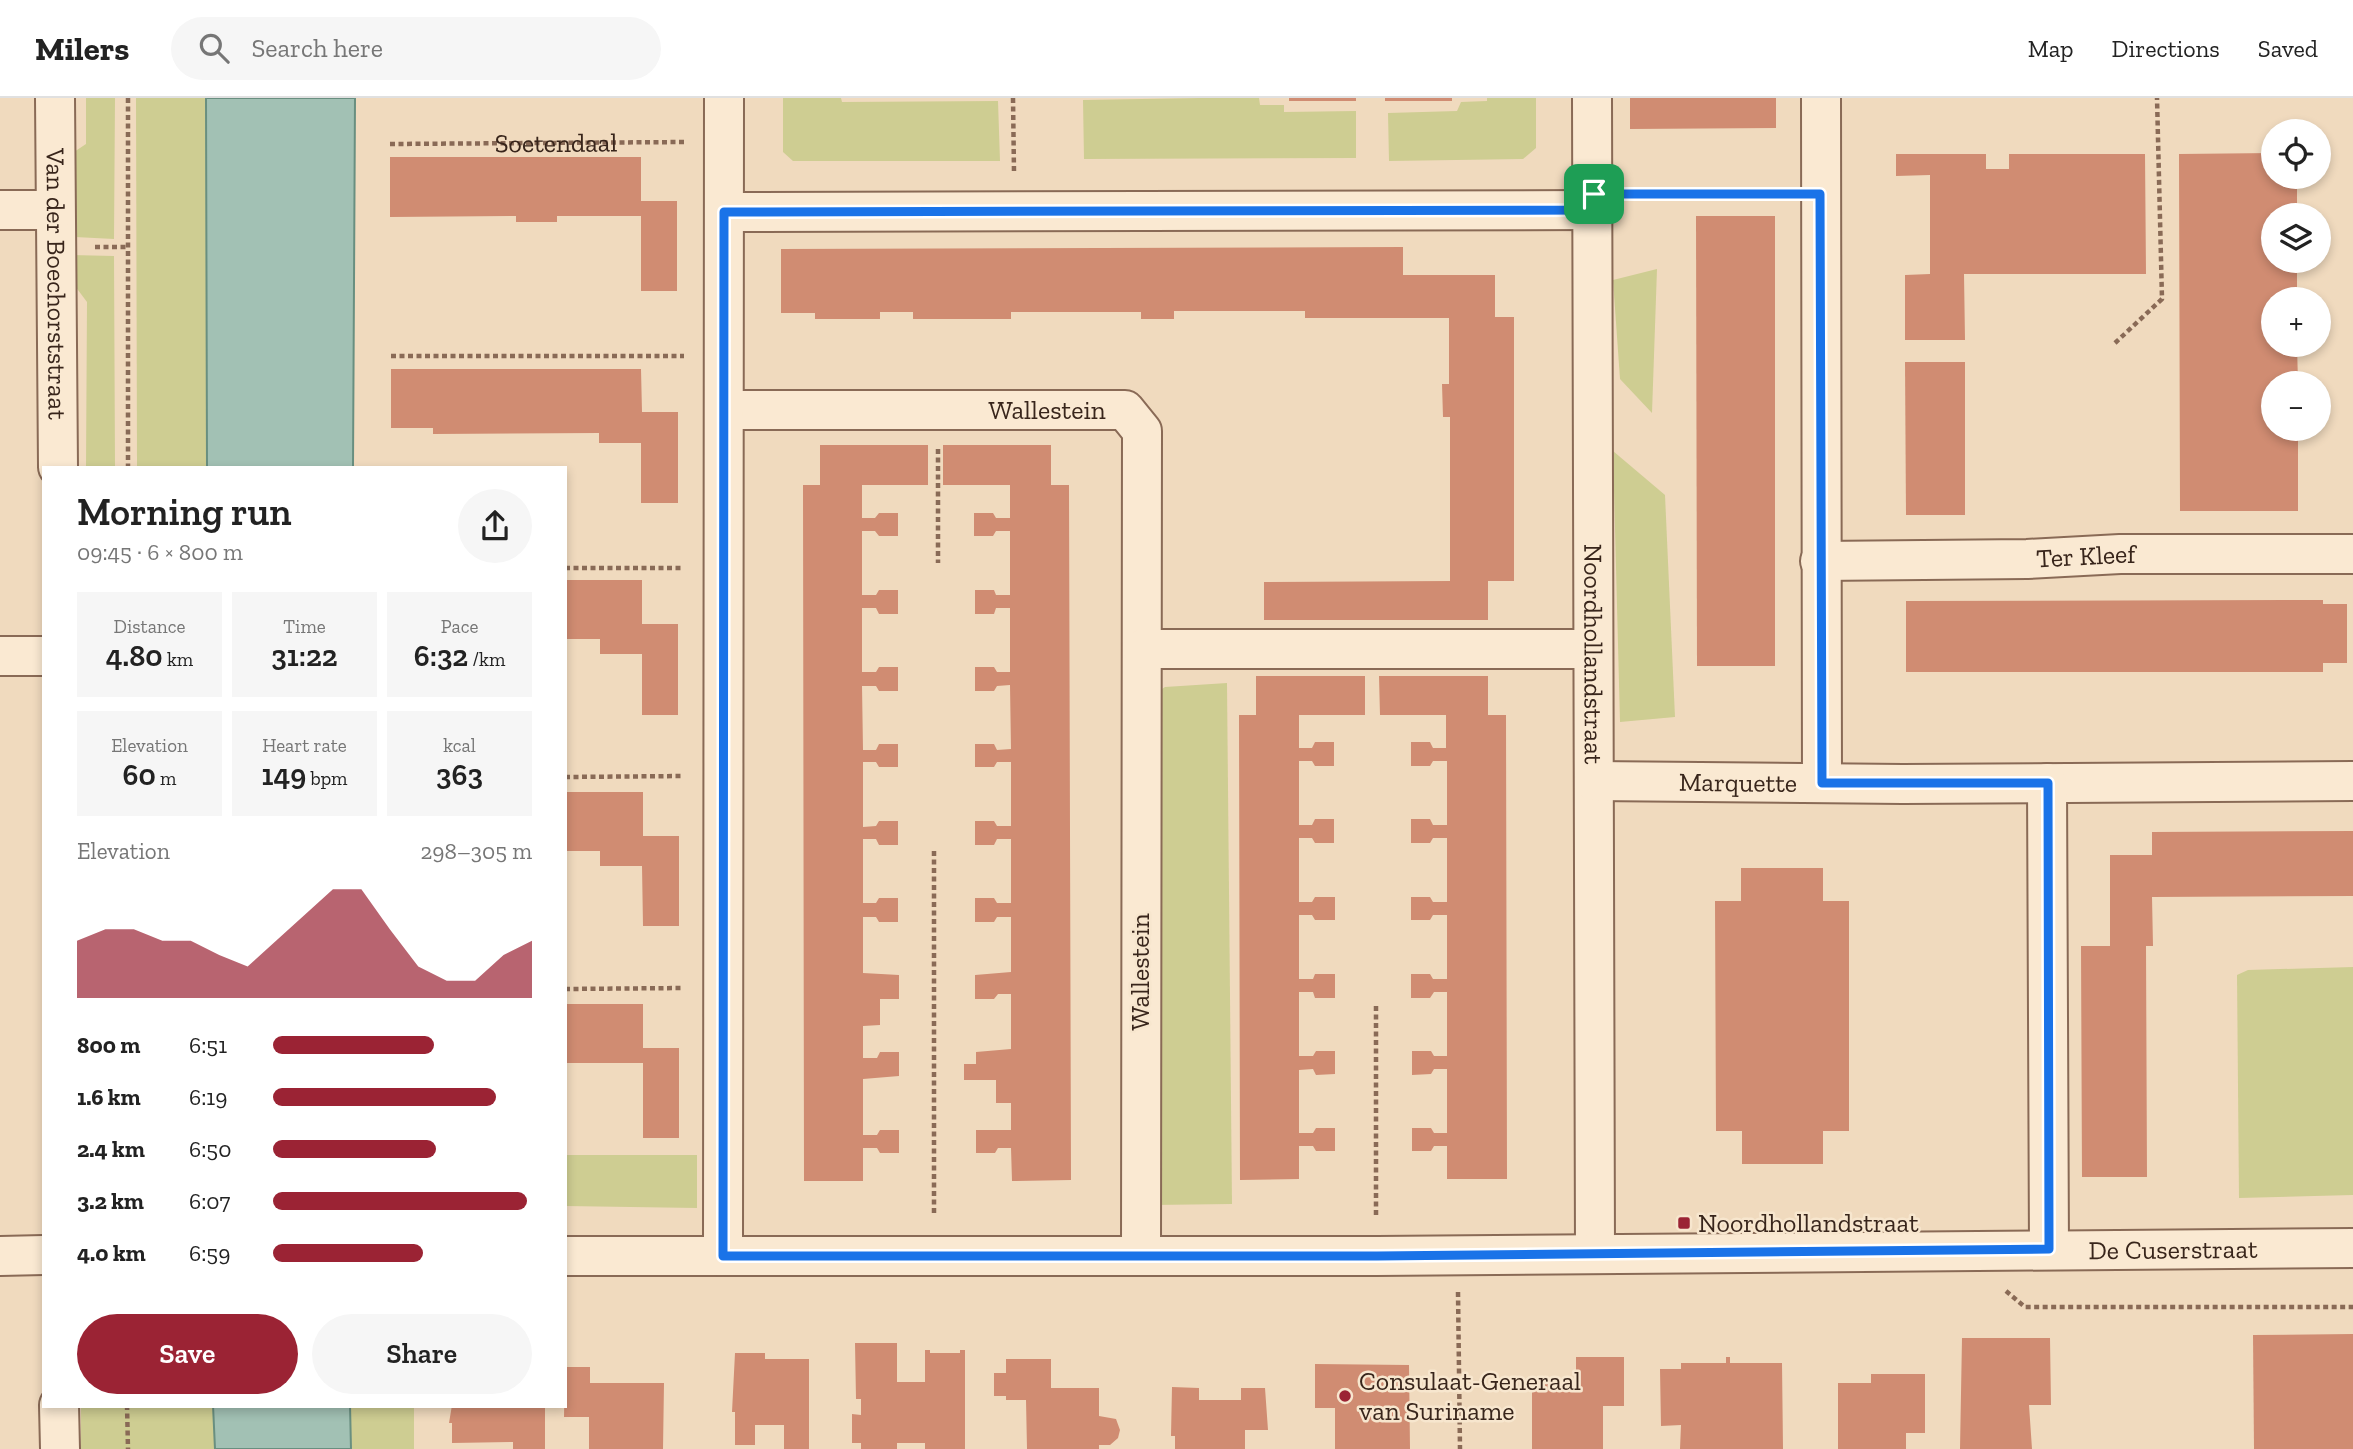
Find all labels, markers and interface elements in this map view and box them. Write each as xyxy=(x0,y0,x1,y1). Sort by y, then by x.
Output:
search box xyxy=(171,17,661,80)
text: Milers xyxy=(35,29,129,68)
icon: search xyxy=(195,29,233,67)
text: Search here xyxy=(251,32,383,64)
text: Map xyxy=(2028,34,2074,63)
text: Directions xyxy=(2112,34,2220,63)
text: Saved xyxy=(2258,34,2318,63)
map controls xyxy=(2261,119,2331,441)
button: locate xyxy=(2261,119,2331,189)
street label: Soetendaal xyxy=(495,126,617,159)
street label: Van der Boechorststraat xyxy=(39,147,74,420)
pin xyxy=(1564,164,1624,224)
icon: arrive xyxy=(1575,175,1613,213)
button: layers xyxy=(2261,203,2331,273)
button: + xyxy=(2261,287,2331,357)
button: − xyxy=(2261,371,2331,441)
street label: Wallestein xyxy=(988,394,1106,426)
text: Morning run xyxy=(77,489,292,535)
button: share xyxy=(458,489,532,563)
text: 09:45 · 6 × 800 m xyxy=(77,538,243,566)
street label: Ter Kleef xyxy=(2035,538,2137,574)
street label: Noordhollandstraat xyxy=(1577,544,1610,765)
text: Distance xyxy=(114,615,185,638)
text: Time xyxy=(283,615,326,638)
text: Pace xyxy=(441,615,478,638)
text: 4.80 xyxy=(106,638,163,674)
text: 31:22 xyxy=(271,638,338,674)
text: 6:32 xyxy=(414,638,468,674)
text: km xyxy=(163,648,193,671)
text: /km xyxy=(468,648,505,671)
text: Elevation xyxy=(111,734,188,757)
text: Heart rate xyxy=(262,734,347,757)
text: kcal xyxy=(443,734,476,757)
text: 60 xyxy=(122,757,156,793)
text: 149 xyxy=(262,757,306,793)
text: 363 xyxy=(436,757,483,793)
street label: Marquette xyxy=(1679,766,1797,799)
text: m xyxy=(156,767,177,790)
text: bpm xyxy=(306,767,347,790)
text: Elevation xyxy=(77,837,170,865)
text: 298–305 m xyxy=(420,837,532,865)
street label: Wallestein xyxy=(1124,913,1156,1031)
text: 800 m xyxy=(77,1031,140,1059)
text: 6:51 xyxy=(189,1031,227,1059)
text: 1.6 km xyxy=(77,1083,141,1111)
text: 6:19 xyxy=(189,1083,227,1111)
text: 2.4 km xyxy=(77,1135,145,1163)
text: 6:50 xyxy=(189,1135,231,1163)
text: 3.2 km xyxy=(77,1187,144,1215)
text: 6:07 xyxy=(189,1187,230,1215)
place label: Noordhollandstraat xyxy=(1698,1207,1919,1239)
marker: Noordhollandstraat xyxy=(1676,1215,1692,1231)
street label: De Cuserstraat xyxy=(2088,1233,2258,1266)
text: 4.0 km xyxy=(77,1239,146,1267)
text: 6:59 xyxy=(189,1239,230,1267)
button: Save xyxy=(77,1314,298,1394)
button: Share xyxy=(312,1314,532,1394)
place label: Consulaat-Generaal van Suriname xyxy=(1359,1365,1581,1427)
marker: Consulaat-Generaal van Suriname xyxy=(1337,1388,1353,1404)

